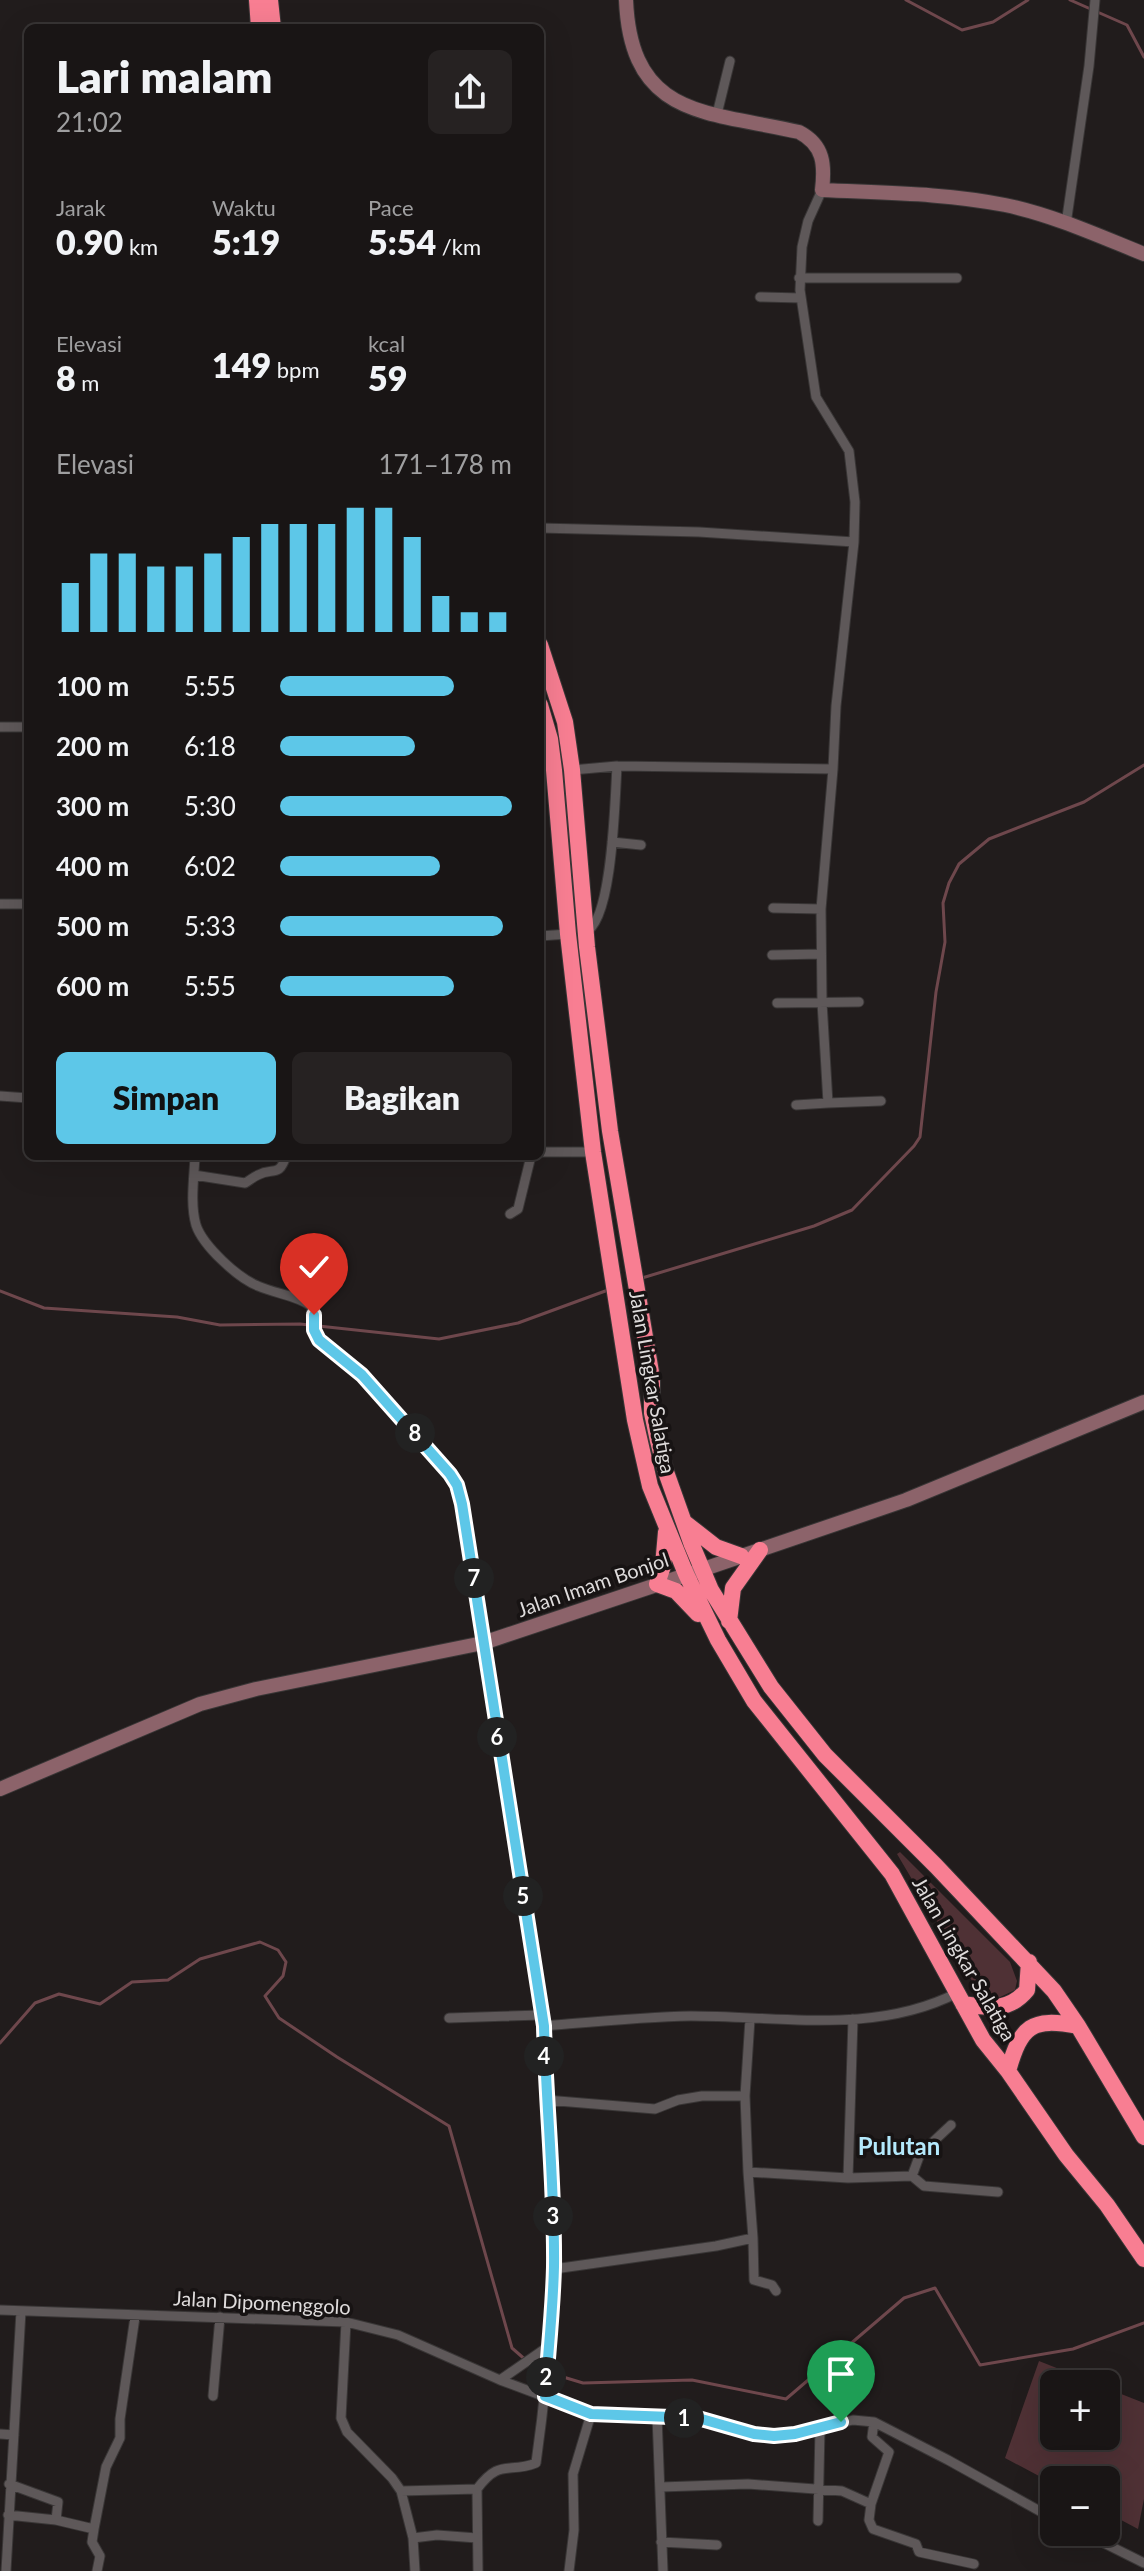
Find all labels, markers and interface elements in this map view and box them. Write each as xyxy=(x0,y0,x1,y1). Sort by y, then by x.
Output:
text: Lari malam xyxy=(56,50,272,102)
button: share xyxy=(428,50,512,134)
text: 21:02 xyxy=(56,106,123,138)
text: Jarak xyxy=(56,194,106,221)
text: Waktu xyxy=(212,194,276,221)
text: Pace xyxy=(368,194,414,221)
text: 0.90 xyxy=(56,221,123,262)
text: 5:19 xyxy=(212,221,280,262)
text: 5:54 xyxy=(368,221,436,262)
text: km xyxy=(123,233,158,260)
text: /km xyxy=(436,233,481,260)
text: Elevasi xyxy=(56,330,122,357)
text: kcal xyxy=(368,330,405,357)
text: 149 xyxy=(212,344,271,385)
text: bpm xyxy=(271,356,320,383)
text: 8 xyxy=(56,357,76,398)
text: 59 xyxy=(368,357,407,398)
text: m xyxy=(76,369,99,396)
text: Elevasi xyxy=(56,448,134,480)
text: 171–178 m xyxy=(378,448,512,480)
text: 100 m xyxy=(56,670,129,702)
text: 5:55 xyxy=(184,670,236,702)
text: 200 m xyxy=(56,730,129,762)
text: 6:18 xyxy=(184,730,236,762)
text: 300 m xyxy=(56,790,129,822)
text: 5:30 xyxy=(184,790,236,822)
text: 400 m xyxy=(56,850,129,882)
text: 6:02 xyxy=(184,850,236,882)
text: 500 m xyxy=(56,910,129,942)
text: 5:33 xyxy=(184,910,236,942)
text: 600 m xyxy=(56,970,129,1002)
text: 5:55 xyxy=(184,970,236,1002)
button: Simpan xyxy=(56,1052,276,1144)
button: Bagikan xyxy=(292,1052,512,1144)
pin xyxy=(280,1233,348,1315)
icon: check xyxy=(292,1245,336,1289)
street label: Jalan Lingkar Salatiga xyxy=(625,1288,681,1475)
pin: 8 xyxy=(395,1413,435,1453)
text: 8 xyxy=(409,1419,421,1446)
street label: Jalan Imam Bonjol xyxy=(514,1547,672,1621)
pin: 7 xyxy=(454,1558,494,1598)
text: 7 xyxy=(468,1564,480,1591)
pin: 6 xyxy=(477,1717,517,1757)
text: 6 xyxy=(491,1723,503,1750)
street label: Jalan Lingkar Salatiga xyxy=(908,1872,1022,2045)
pin: 5 xyxy=(503,1876,543,1916)
text: 5 xyxy=(517,1882,529,1909)
pin: 4 xyxy=(524,2036,564,2076)
text: 4 xyxy=(538,2042,550,2069)
district label: Pulutan xyxy=(858,2131,940,2160)
pin: 3 xyxy=(533,2196,573,2236)
text: 3 xyxy=(547,2202,559,2229)
street label: Jalan Dipomenggolo xyxy=(173,2285,351,2319)
pin xyxy=(807,2340,875,2422)
icon: arrive xyxy=(819,2352,863,2396)
pin: 2 xyxy=(526,2357,566,2397)
text: 2 xyxy=(540,2363,552,2390)
map controls xyxy=(1040,2370,1120,2546)
button: + xyxy=(1040,2370,1120,2450)
pin: 1 xyxy=(664,2398,704,2438)
text: 1 xyxy=(678,2404,690,2431)
button: − xyxy=(1040,2466,1120,2546)

